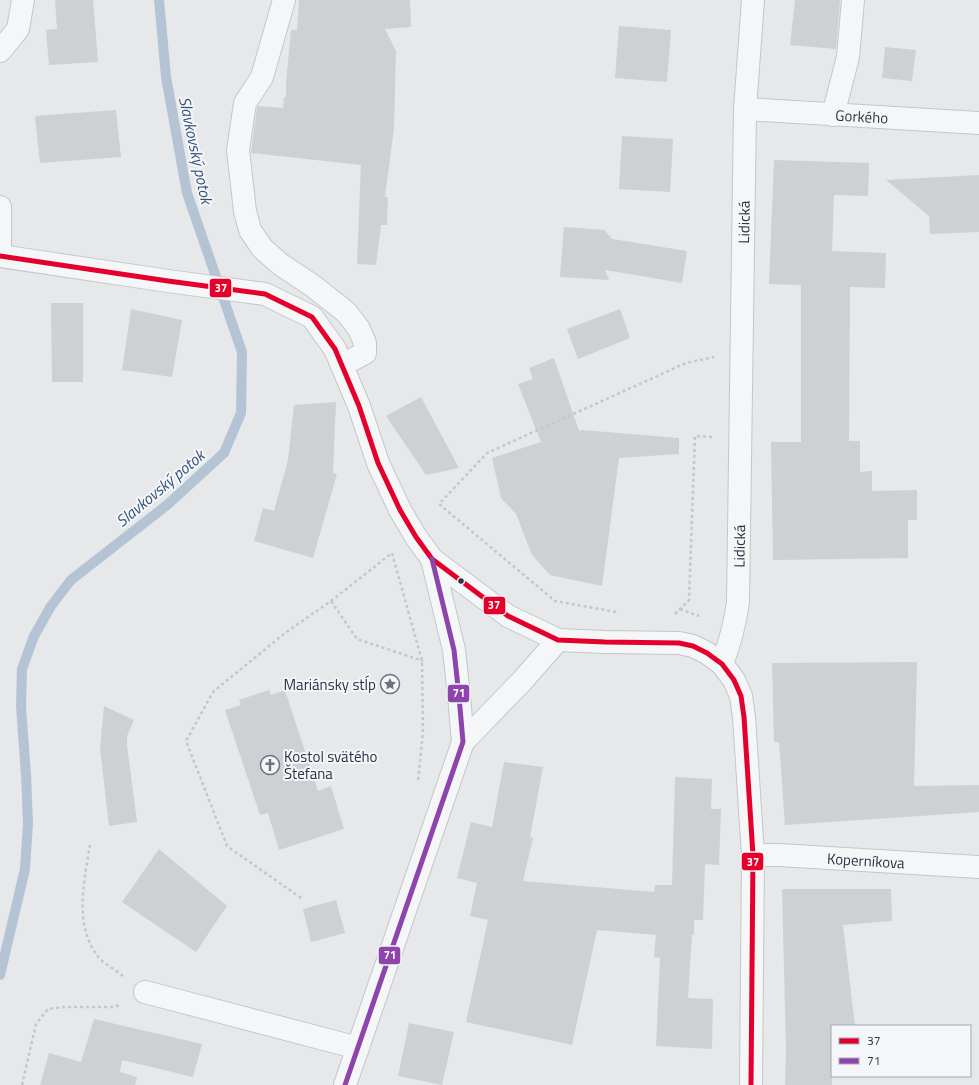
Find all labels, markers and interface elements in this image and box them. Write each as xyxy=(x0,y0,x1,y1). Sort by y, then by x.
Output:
water label: Slavkovský potok xyxy=(173,94,219,208)
street label: Gorkého xyxy=(835,103,889,129)
street label: Lidická xyxy=(732,200,755,244)
line badge: 37 xyxy=(209,278,232,298)
text: 37 xyxy=(215,280,227,296)
water label: Slavkovský potok xyxy=(111,443,211,532)
street label: Lidická xyxy=(727,524,751,568)
unlabelled marker xyxy=(456,576,466,586)
line badge: 37 xyxy=(483,596,506,615)
text: 37 xyxy=(488,597,500,613)
place label: Mariánsky stĺp xyxy=(284,673,376,696)
place icon: Mariánsky stĺp xyxy=(379,673,401,695)
line badge: 71 xyxy=(447,684,470,703)
text: 71 xyxy=(453,685,465,701)
place label: Kostol svätého Štefana xyxy=(284,745,378,785)
church icon: Kostol svätého Štefana xyxy=(259,754,281,776)
street label: Koperníkova xyxy=(826,846,906,874)
line badge: 37 xyxy=(741,852,764,871)
text: 37 xyxy=(747,854,759,870)
line badge: 71 xyxy=(378,946,401,965)
text: 71 xyxy=(384,947,396,963)
legend xyxy=(831,1025,971,1077)
text: 37 xyxy=(867,1031,880,1050)
text: 71 xyxy=(867,1051,880,1070)

